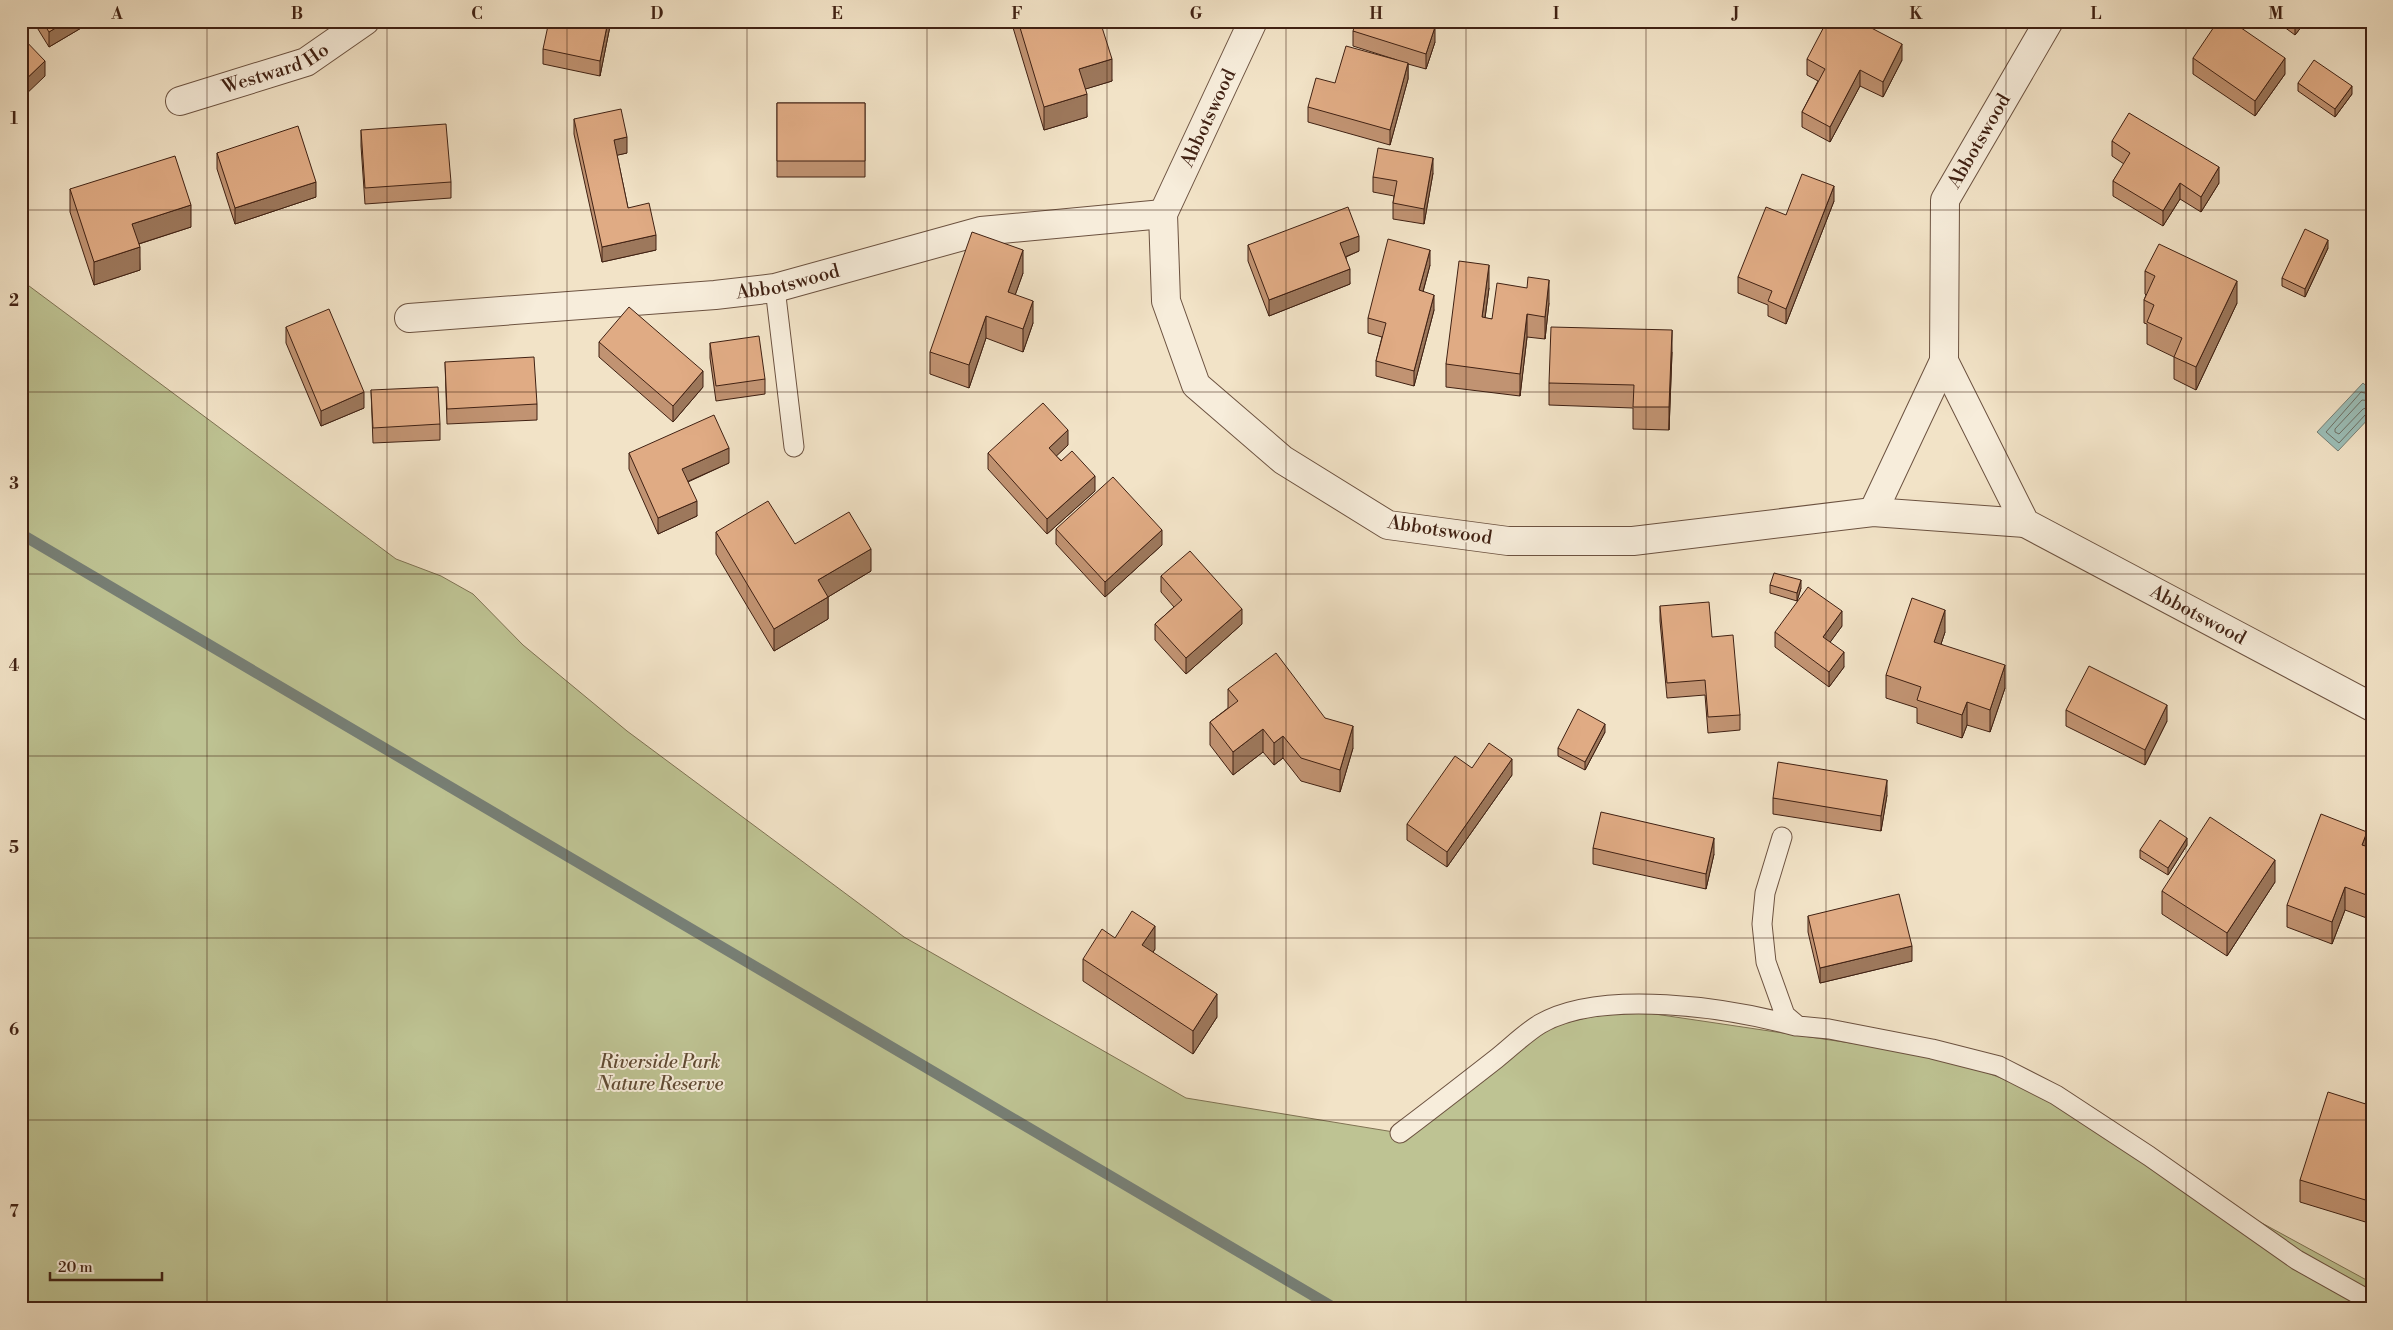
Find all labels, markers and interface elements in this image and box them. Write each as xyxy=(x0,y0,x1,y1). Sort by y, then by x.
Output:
text: A xyxy=(110,4,123,24)
text: B xyxy=(291,4,303,24)
text: C xyxy=(471,4,483,24)
text: D xyxy=(651,4,664,24)
text: E xyxy=(831,4,843,24)
text: F xyxy=(1011,4,1023,24)
text: G xyxy=(1190,4,1203,24)
text: H xyxy=(1369,4,1383,24)
text: I xyxy=(1553,4,1559,24)
text: J xyxy=(1731,4,1739,24)
text: K xyxy=(1910,4,1924,24)
text: L xyxy=(2091,4,2102,24)
text: M xyxy=(2269,4,2284,24)
street label: Westward Ho xyxy=(218,38,334,100)
street label: Abbotswood xyxy=(1174,65,1241,172)
street label: Abbotswood xyxy=(1942,89,2016,193)
text: 1 xyxy=(10,109,18,129)
street label: Abbotswood xyxy=(734,259,842,305)
text: 2 xyxy=(9,291,19,311)
text: 3 xyxy=(9,474,19,494)
street label: Abbotswood xyxy=(1385,510,1494,550)
street label: Abbotswood xyxy=(2145,579,2250,650)
text: 4 xyxy=(9,656,20,676)
text: 5 xyxy=(9,838,19,858)
text: 6 xyxy=(9,1020,19,1040)
park label: Riverside Park Nature Reserve xyxy=(596,1050,723,1096)
text: 7 xyxy=(9,1202,19,1222)
scale bar xyxy=(50,1250,162,1282)
text: 20 m xyxy=(58,1258,93,1277)

